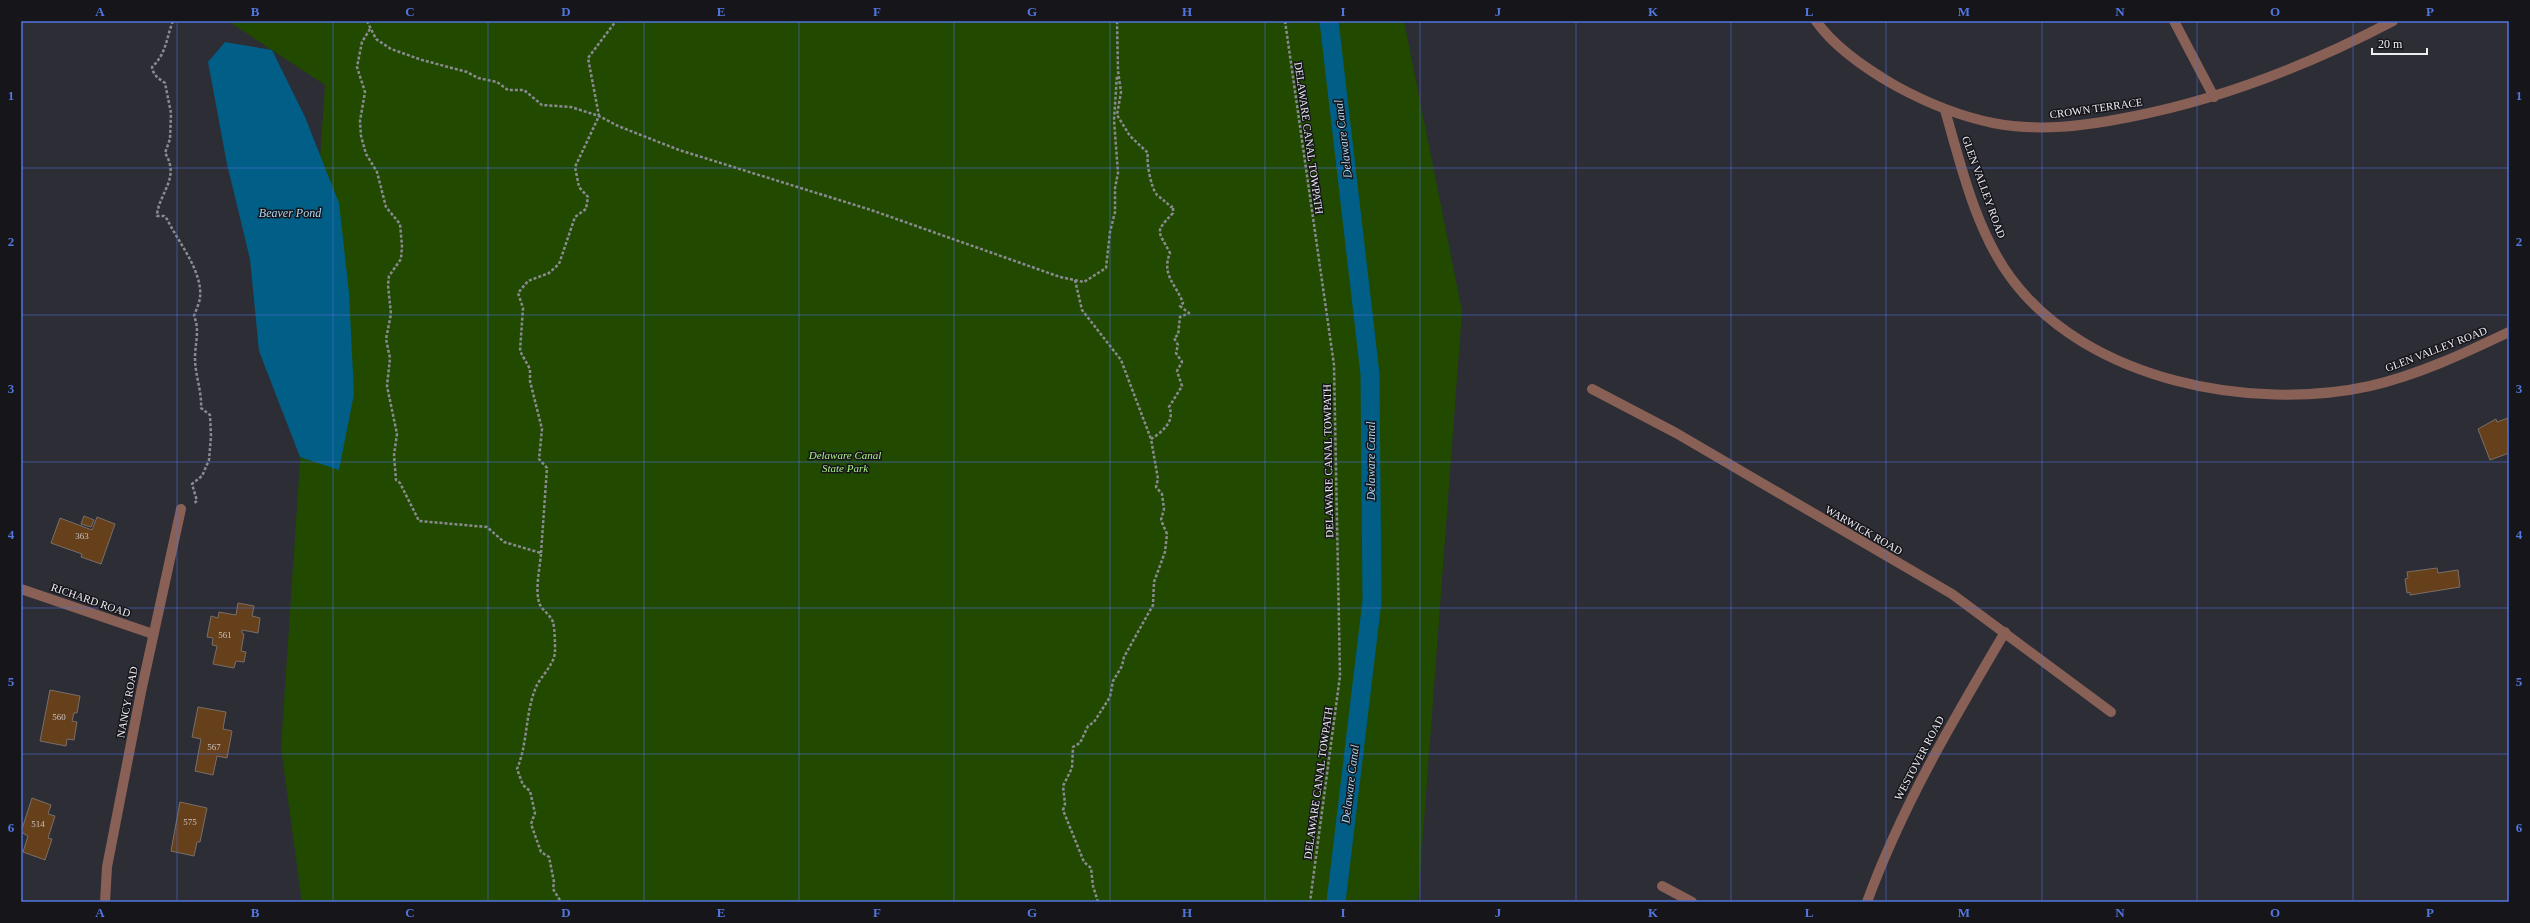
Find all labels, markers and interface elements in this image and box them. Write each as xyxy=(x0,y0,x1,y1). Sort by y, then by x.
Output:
text: A xyxy=(95,4,105,19)
text: B xyxy=(251,4,260,19)
text: C xyxy=(405,4,415,19)
text: D xyxy=(561,4,571,19)
text: E xyxy=(717,4,725,19)
text: F xyxy=(873,4,881,19)
text: G xyxy=(1027,4,1037,19)
text: H xyxy=(1182,4,1192,19)
text: I xyxy=(1340,4,1346,19)
text: J xyxy=(1495,4,1502,19)
text: K xyxy=(1648,4,1659,19)
text: L xyxy=(1805,4,1814,19)
text: M xyxy=(1958,4,1970,19)
text: N xyxy=(2115,4,2125,19)
text: O xyxy=(2270,4,2280,19)
text: P xyxy=(2426,4,2434,19)
scale bar xyxy=(2372,30,2427,56)
text: 20 m xyxy=(2378,37,2403,51)
street label: DELAWARE CANAL TOWPATH xyxy=(1292,61,1326,215)
text: 1 xyxy=(8,88,14,103)
text: 1 xyxy=(2516,88,2522,103)
street label: CROWN TERRACE xyxy=(2049,96,2143,120)
water label: Delaware Canal xyxy=(1331,98,1355,180)
street label: GLEN VALLEY ROAD xyxy=(1960,134,2008,240)
water label: Beaver Pond xyxy=(259,206,322,220)
text: 2 xyxy=(8,234,14,249)
text: 2 xyxy=(2516,234,2522,249)
street label: GLEN VALLEY ROAD xyxy=(2383,324,2489,374)
text: 3 xyxy=(8,381,15,396)
text: 3 xyxy=(2516,381,2523,396)
street label: DELAWARE CANAL TOWPATH xyxy=(1321,384,1335,538)
water label: Delaware Canal xyxy=(1364,421,1378,502)
park label: Delaware Canal State Park xyxy=(808,449,881,474)
street label: WARWICK ROAD xyxy=(1823,503,1905,557)
text: 4 xyxy=(8,527,15,542)
text: 4 xyxy=(2516,527,2523,542)
house number: 363 xyxy=(75,531,89,541)
street label: RICHARD ROAD xyxy=(50,581,132,619)
house number: 561 xyxy=(218,630,232,640)
street label: NANCY ROAD xyxy=(114,665,140,739)
text: 5 xyxy=(8,674,15,689)
text: 5 xyxy=(2516,674,2523,689)
street label: DELAWARE CANAL TOWPATH xyxy=(1301,706,1335,860)
house number: 560 xyxy=(52,712,66,722)
street label: WESTOVER ROAD xyxy=(1892,714,1946,802)
house number: 567 xyxy=(207,742,221,752)
water label: Delaware Canal xyxy=(1338,743,1362,825)
house number: 575 xyxy=(183,817,197,827)
house number: 514 xyxy=(31,819,45,829)
text: 6 xyxy=(8,820,15,835)
text: 6 xyxy=(2516,820,2523,835)
text: A xyxy=(95,905,105,920)
text: B xyxy=(251,905,260,920)
text: C xyxy=(405,905,415,920)
text: D xyxy=(561,905,571,920)
text: E xyxy=(717,905,725,920)
text: F xyxy=(873,905,881,920)
text: G xyxy=(1027,905,1037,920)
text: H xyxy=(1182,905,1192,920)
text: I xyxy=(1340,905,1346,920)
text: J xyxy=(1495,905,1502,920)
text: K xyxy=(1648,905,1659,920)
text: L xyxy=(1805,905,1814,920)
text: M xyxy=(1958,905,1970,920)
text: N xyxy=(2115,905,2125,920)
text: O xyxy=(2270,905,2280,920)
text: P xyxy=(2426,905,2434,920)

